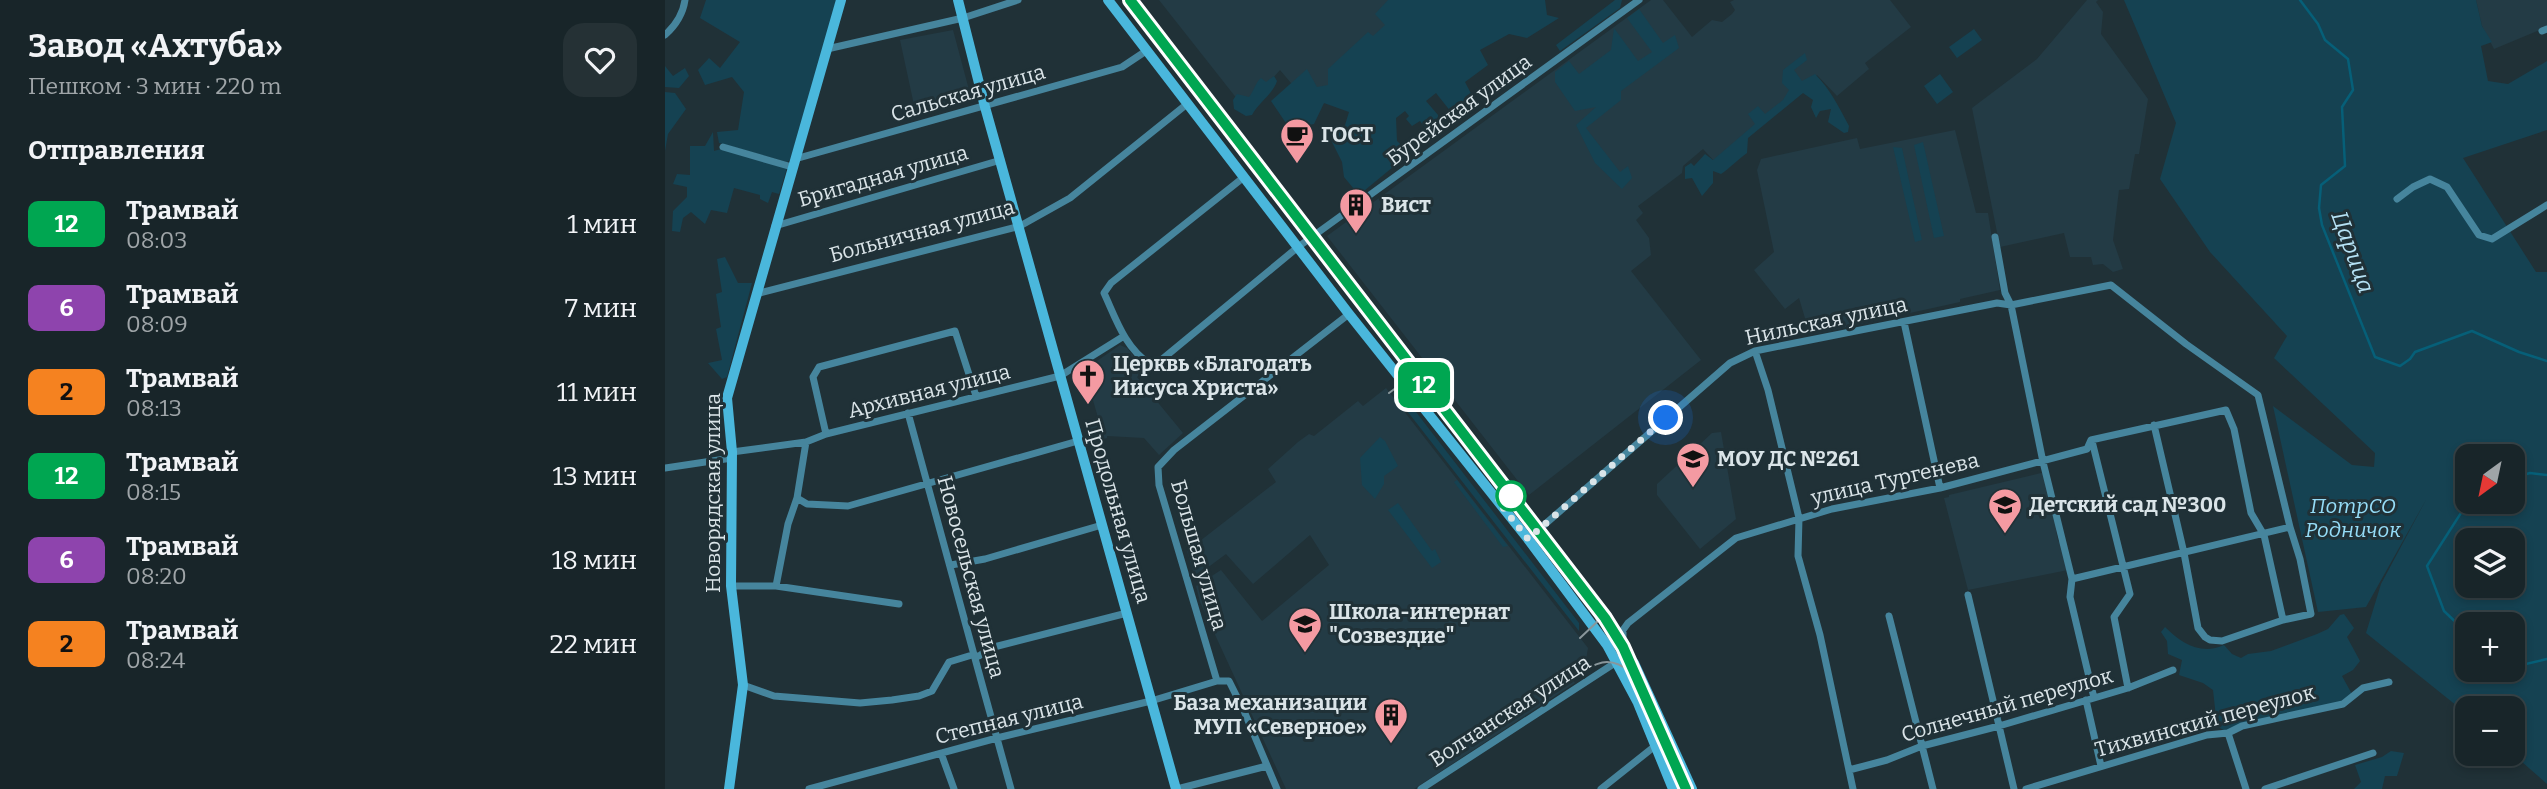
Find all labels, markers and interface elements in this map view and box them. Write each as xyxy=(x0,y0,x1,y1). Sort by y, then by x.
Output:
button: heart xyxy=(563,23,637,97)
text: Завод «Ахтуба» xyxy=(28,26,283,66)
street label: Бурейская улица xyxy=(1381,48,1537,171)
street label: Сальская улица xyxy=(888,58,1049,127)
text: Пешком · 3 мин · 220 m xyxy=(28,72,282,100)
cafe icon: ГОСТ xyxy=(1278,116,1316,165)
place label: ГОСТ xyxy=(1321,122,1373,148)
text: Отправления xyxy=(28,135,205,166)
street label: Бригадная улица xyxy=(795,139,972,213)
building icon: Вист xyxy=(1337,186,1375,235)
place label: Вист xyxy=(1381,192,1431,218)
street label: Больничная улица xyxy=(826,194,1018,268)
text: Трамвай xyxy=(126,195,239,226)
water label: Царица xyxy=(2325,207,2381,297)
text: 1 мин xyxy=(567,209,637,240)
text: 12 xyxy=(55,210,78,238)
text: 08:03 xyxy=(126,226,187,254)
text: Трамвай xyxy=(126,279,239,310)
street label: Нильская улица xyxy=(1743,291,1910,351)
text: 7 мин xyxy=(565,293,637,324)
text: 6 xyxy=(59,294,74,322)
text: 08:09 xyxy=(126,310,188,338)
place label: Церквь «Благодать Иисуса Христа» xyxy=(1113,351,1312,401)
church icon: Церквь «Благодать Иисуса Христа» xyxy=(1069,357,1107,406)
street label: Архивная улица xyxy=(845,358,1013,424)
line badge: 12 xyxy=(1393,362,1455,408)
text: Трамвай xyxy=(126,363,239,394)
text: 12 xyxy=(1412,371,1436,399)
text: 11 мин xyxy=(557,377,637,408)
text: 2 xyxy=(60,378,73,406)
street label: Новорядская улица xyxy=(700,392,726,593)
text: 08:13 xyxy=(126,394,182,422)
your location xyxy=(1648,400,1683,435)
street label: Продольная улица xyxy=(1079,416,1157,607)
school or university icon: МОУ ДС №261 xyxy=(1674,440,1712,489)
north arrow xyxy=(2455,444,2525,514)
map controls xyxy=(2455,444,2525,766)
place label: МОУ ДС №261 xyxy=(1717,446,1859,472)
text: Трамвай xyxy=(126,447,239,478)
street label: улица Тургенева xyxy=(1808,447,1982,511)
text: 13 мин xyxy=(552,461,637,492)
text: 12 xyxy=(55,462,78,490)
street label: Новосельская улица xyxy=(931,473,1011,681)
street label: Большая улица xyxy=(1165,477,1233,634)
text: 08:15 xyxy=(126,478,181,506)
unlabelled marker xyxy=(1496,481,1526,511)
school or university icon: Детский сад №300 xyxy=(1986,486,2024,535)
place label: Детский сад №300 xyxy=(2029,492,2226,518)
park label: ПотрСО Родничок xyxy=(2305,493,2401,543)
button: layers xyxy=(2455,528,2525,598)
text: Трамвай xyxy=(126,531,239,562)
text: 18 мин xyxy=(552,545,637,576)
text: 6 xyxy=(59,546,74,574)
text: 08:20 xyxy=(126,562,187,590)
place label: Школа-интернат "Созвездие" xyxy=(1329,599,1511,649)
school or university icon: Школа-интернат "Созвездие" xyxy=(1286,605,1324,654)
button: + xyxy=(2455,612,2525,682)
text: Трамвай xyxy=(126,615,239,646)
text: 22 мин xyxy=(550,629,637,660)
text: 2 xyxy=(60,630,73,658)
text: 08:24 xyxy=(126,646,185,674)
street label: Волчанская улица xyxy=(1425,649,1596,773)
street label: Солнечный переулок xyxy=(1898,662,2117,748)
street label: Тихвинский переулок xyxy=(2092,679,2319,763)
street label: Степная улица xyxy=(932,688,1086,750)
place label: База механизации МУП «Северное» xyxy=(1174,690,1367,740)
building icon: База механизации МУП «Северное» xyxy=(1372,696,1410,745)
button: − xyxy=(2455,696,2525,766)

